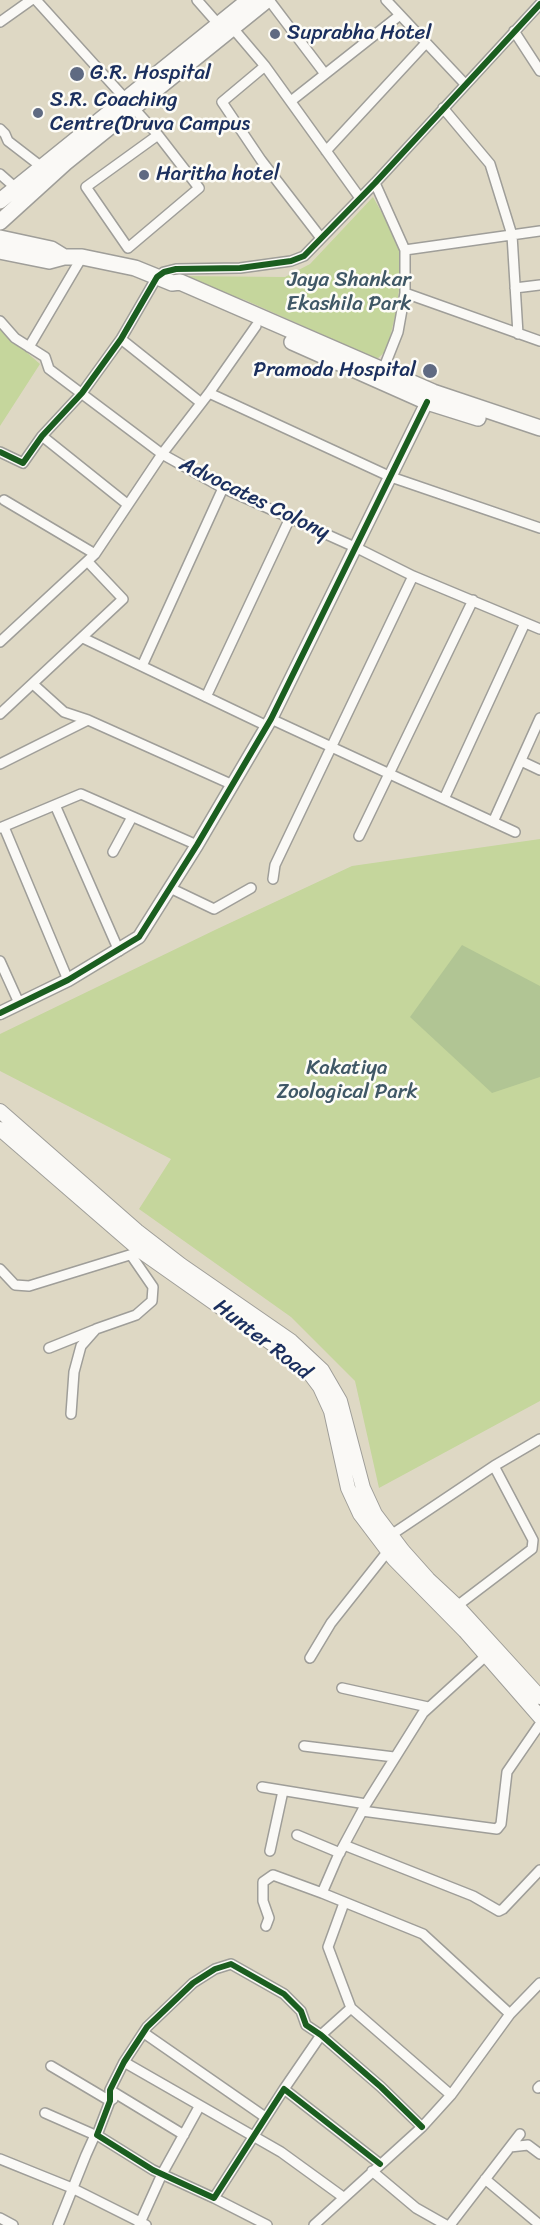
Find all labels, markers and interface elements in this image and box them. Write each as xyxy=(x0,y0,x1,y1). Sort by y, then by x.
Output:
place label: Suprabha Hotel xyxy=(287,21,431,47)
marker: Suprabha Hotel xyxy=(268,27,282,41)
place label: G.R. Hospital xyxy=(90,61,211,87)
marker: G.R. Hospital xyxy=(68,65,86,83)
place label: S.R. Coaching Centre(Druva Campus xyxy=(50,88,250,138)
marker: S.R. Coaching Centre(Druva Campus xyxy=(31,106,45,120)
place label: Haritha hotel xyxy=(156,162,280,188)
marker: Haritha hotel xyxy=(137,168,151,182)
park label: Jaya Shankar Ekashila Park xyxy=(287,268,411,318)
place label: Pramoda Hospital xyxy=(253,358,416,384)
marker: Pramoda Hospital xyxy=(421,362,439,380)
street label: Advocates Colony xyxy=(175,452,333,546)
park label: Kakatiya Zoological Park xyxy=(276,1056,418,1106)
street label: Hunter Road xyxy=(208,1294,316,1386)

